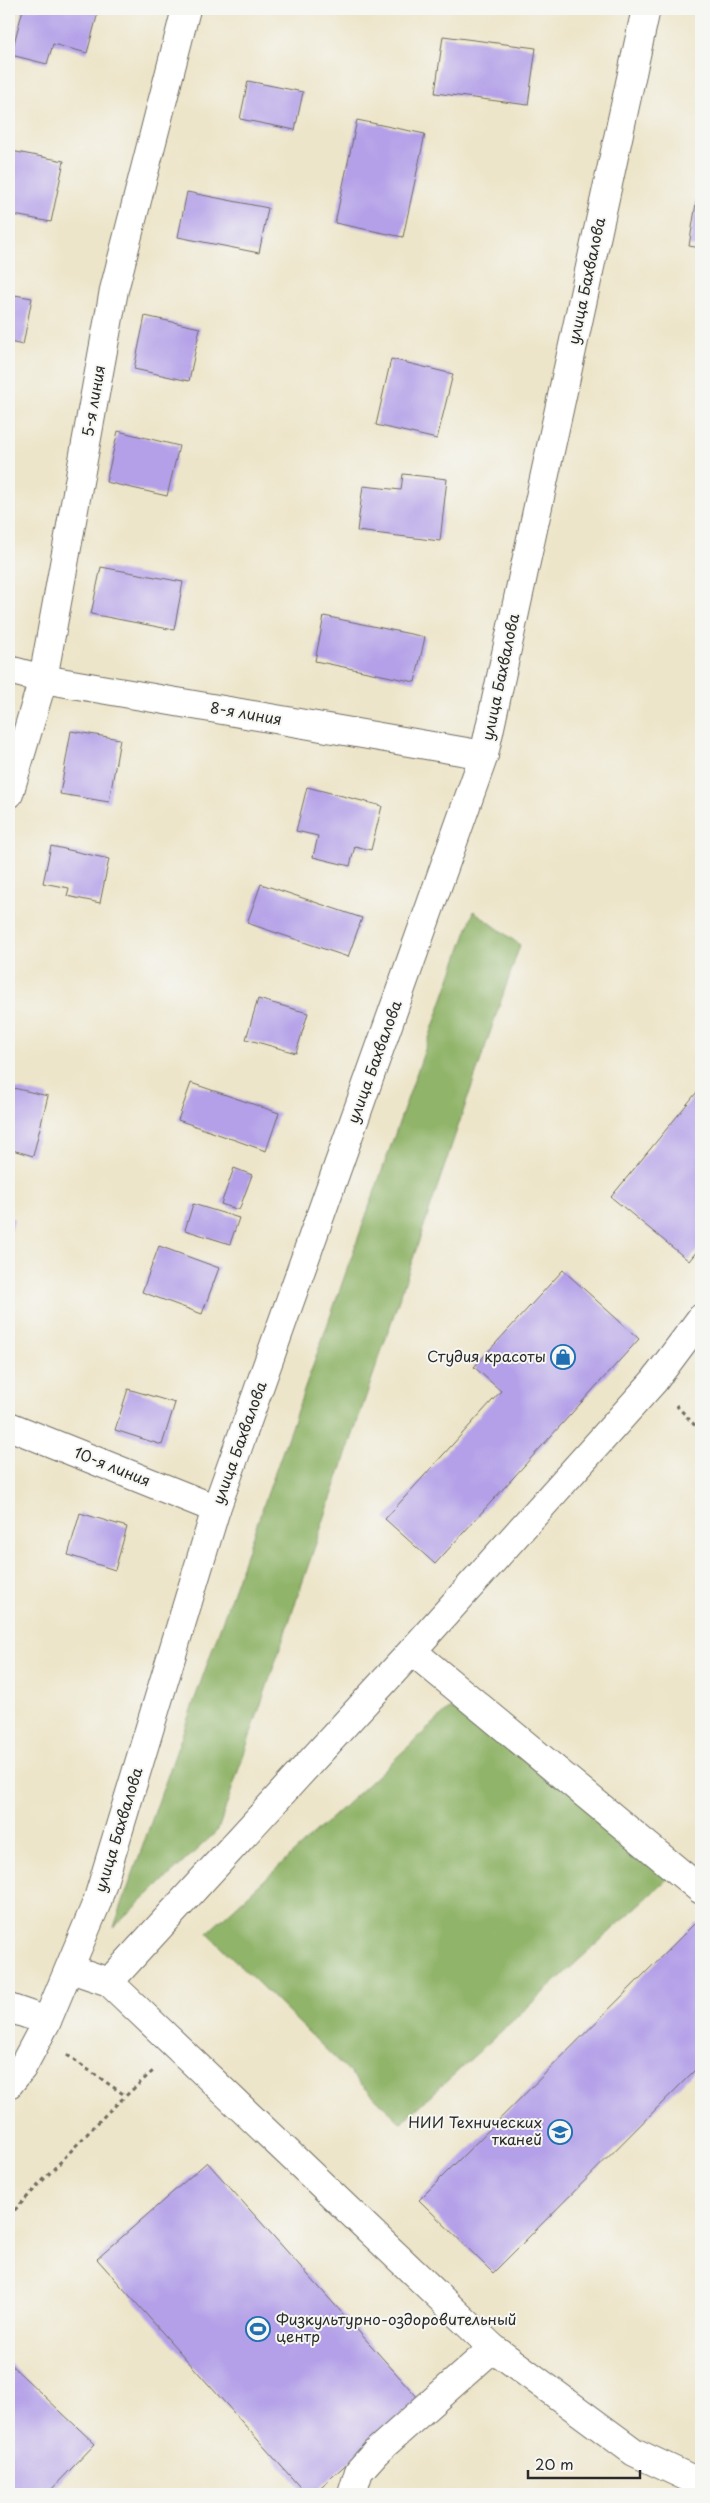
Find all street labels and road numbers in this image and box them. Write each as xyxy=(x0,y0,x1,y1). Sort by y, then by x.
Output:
street label: улица Бахвалова xyxy=(561,214,610,346)
street label: 5-я линия xyxy=(75,363,110,438)
street label: улица Бахвалова xyxy=(475,610,524,742)
street label: 8-я линия xyxy=(209,695,284,730)
street label: улица Бахвалова xyxy=(341,996,407,1126)
street label: улица Бахвалова xyxy=(206,1377,272,1507)
street label: 10-я линия xyxy=(71,1440,154,1491)
street label: улица Бахвалова xyxy=(88,1764,148,1895)

